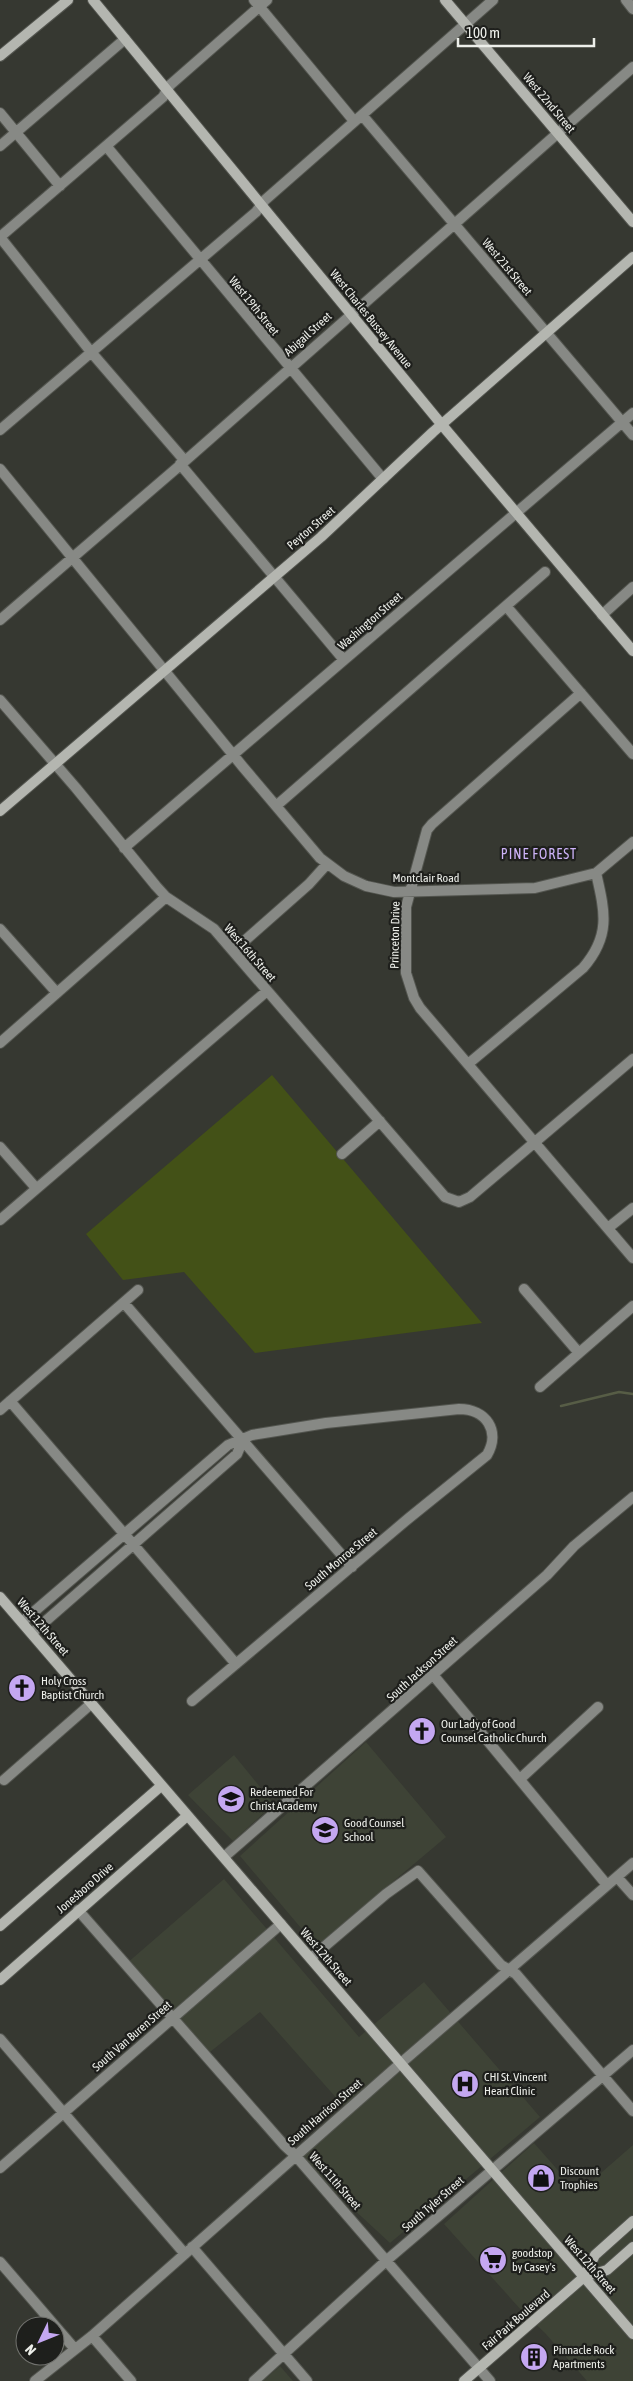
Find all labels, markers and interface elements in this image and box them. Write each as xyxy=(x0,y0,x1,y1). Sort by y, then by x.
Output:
scale bar xyxy=(458,15,594,47)
text: 100 m xyxy=(466,24,500,41)
street label: West 22nd Street xyxy=(520,70,578,136)
street label: West 21st Street xyxy=(479,236,535,299)
street label: West Charles Bussey Avenue xyxy=(327,267,415,371)
street label: West 19th Street xyxy=(226,274,282,339)
street label: Abigail Street xyxy=(281,309,335,359)
street label: Peyton Street xyxy=(284,503,338,553)
street label: Washington Street xyxy=(335,589,405,653)
district label: PINE FOREST xyxy=(501,846,577,862)
street label: Montclair Road xyxy=(393,871,459,885)
street label: Princeton Drive xyxy=(387,901,403,969)
street label: West 16th Street xyxy=(221,921,279,985)
street label: South Monroe Street xyxy=(302,1525,380,1593)
street label: West 12th Street xyxy=(14,1595,72,1659)
street label: South Jackson Street xyxy=(384,1633,461,1704)
church icon: Holy Cross Baptist Church xyxy=(7,1673,37,1703)
place label: Holy Cross Baptist Church xyxy=(41,1674,104,1702)
church icon: Our Lady of Good Counsel Catholic Church xyxy=(407,1716,437,1746)
place label: Our Lady of Good Counsel Catholic Church xyxy=(441,1717,547,1745)
school or university icon: Redeemed For Christ Academy xyxy=(216,1784,246,1814)
place label: Redeemed For Christ Academy xyxy=(250,1785,318,1813)
school or university icon: Good Counsel School xyxy=(310,1815,340,1845)
place label: Good Counsel School xyxy=(344,1816,405,1844)
street label: Jonesboro Drive xyxy=(54,1860,116,1916)
street label: West 12th Street xyxy=(297,1925,355,1989)
street label: South Van Buren Street xyxy=(90,1997,175,2074)
hospital icon: CHI St. Vincent Heart Clinic xyxy=(450,2069,480,2099)
place label: CHI St. Vincent Heart Clinic xyxy=(484,2070,548,2098)
street label: South Harrison Street xyxy=(285,2076,365,2148)
street label: West 11th Street xyxy=(306,2149,364,2213)
shop icon: Discount Trophies xyxy=(526,2163,556,2193)
place label: Discount Trophies xyxy=(560,2164,599,2192)
street label: South Tyler Street xyxy=(399,2173,467,2235)
street label: West 12th Street xyxy=(561,2233,619,2297)
supermarket icon: goodstop by Casey's xyxy=(478,2245,508,2275)
place label: goodstop by Casey's xyxy=(512,2246,556,2274)
street label: Fair Park Boulevard xyxy=(479,2287,553,2353)
north arrow xyxy=(15,2316,65,2366)
text: N xyxy=(22,2341,39,2358)
building icon: Pinnacle Rock Apartments xyxy=(519,2342,549,2372)
place label: Pinnacle Rock Apartments xyxy=(553,2343,615,2371)

